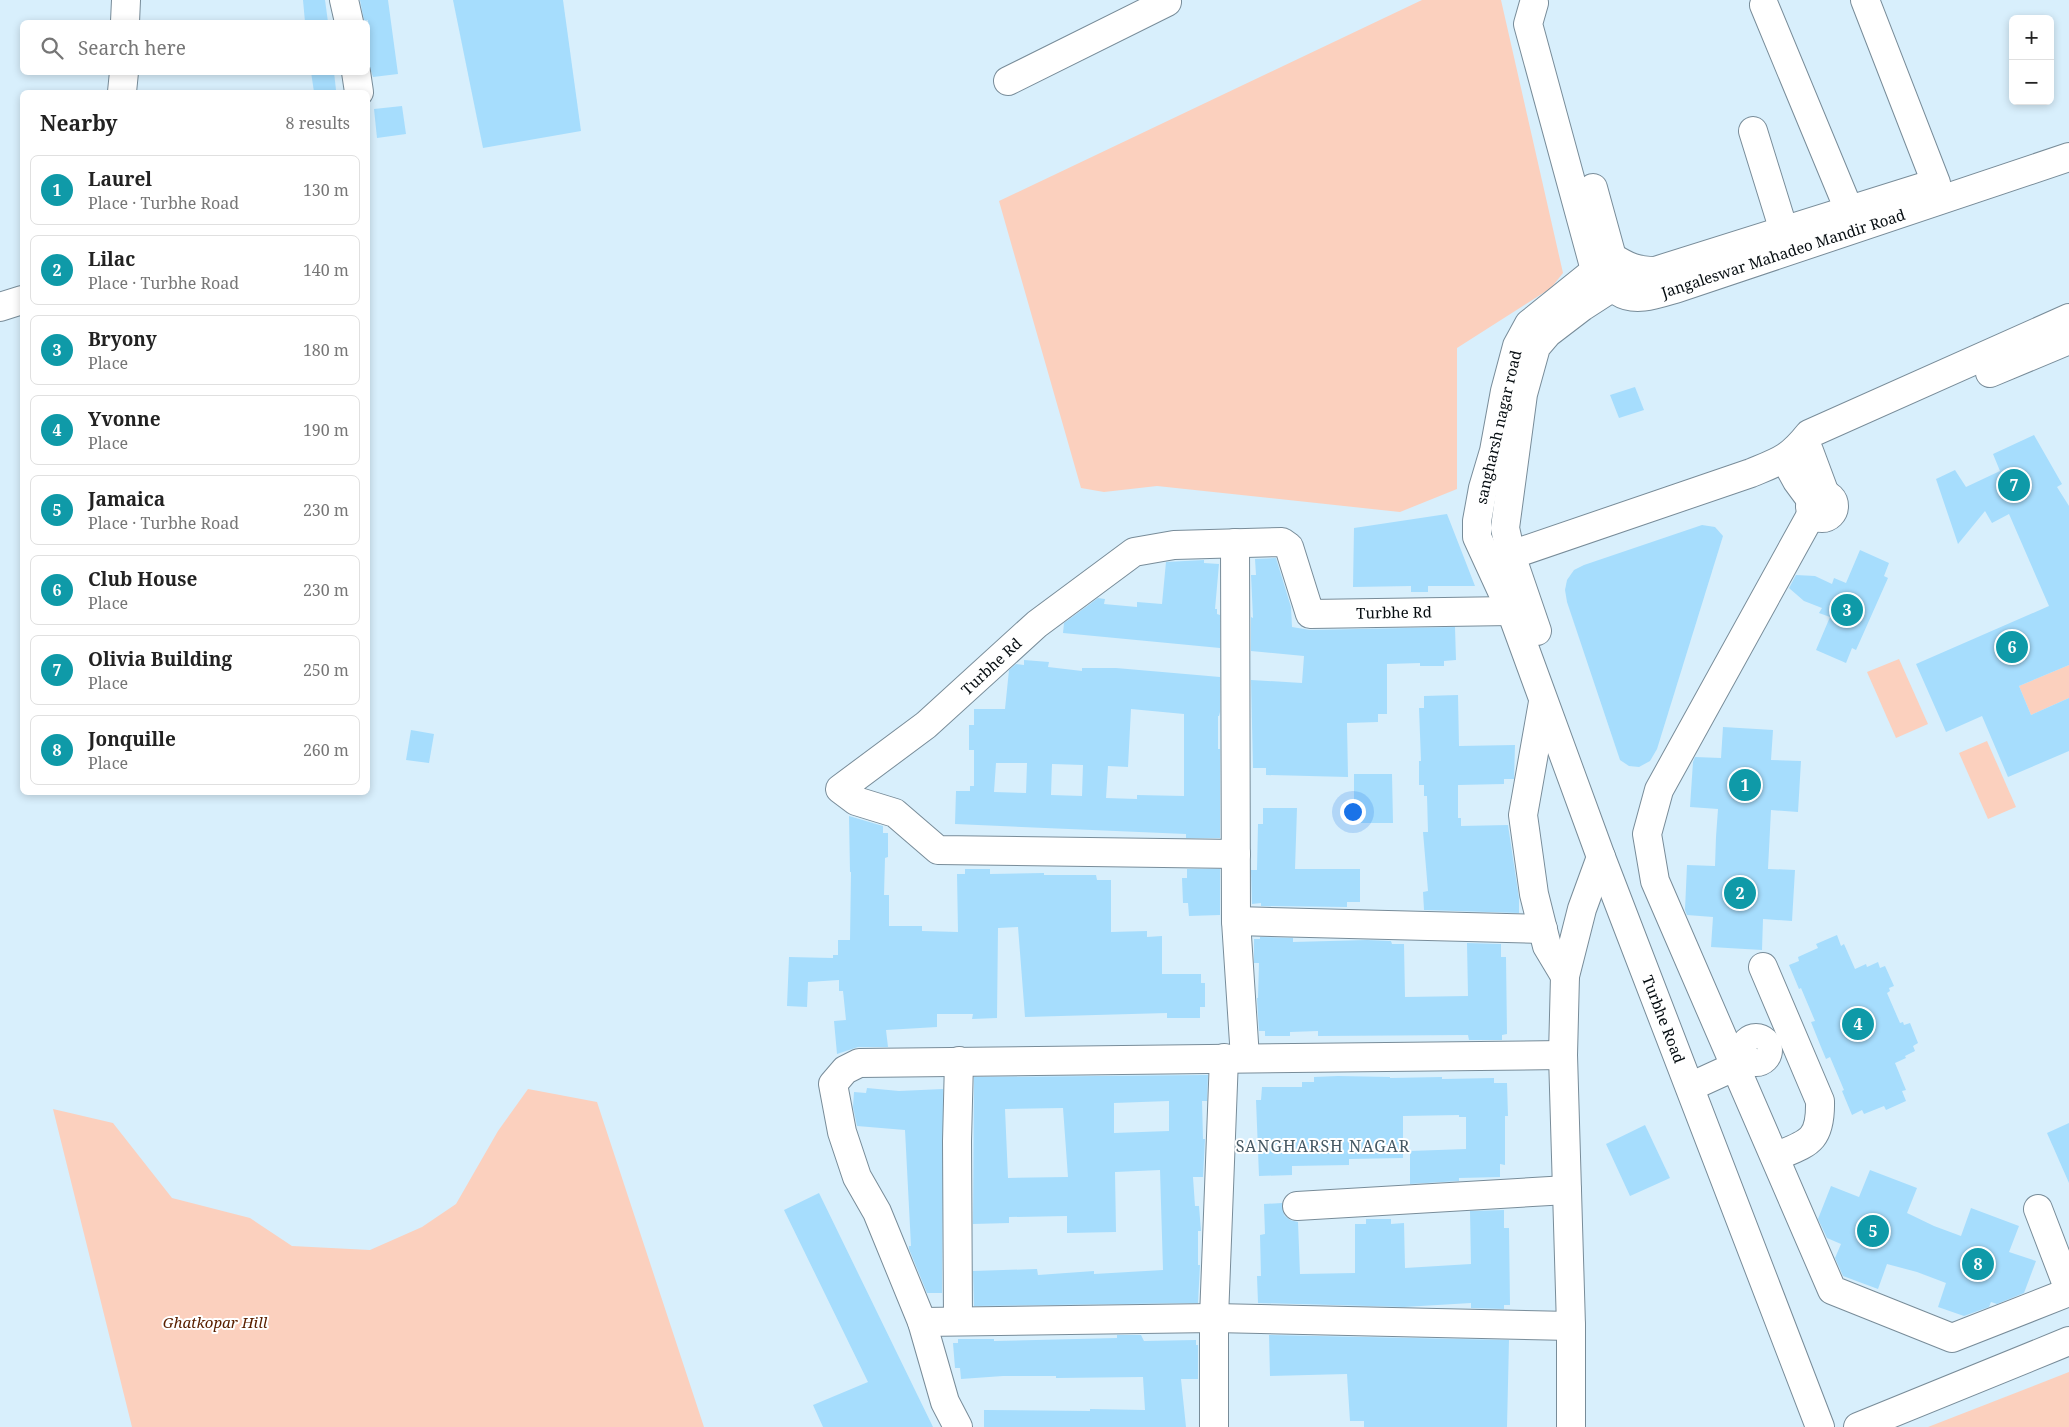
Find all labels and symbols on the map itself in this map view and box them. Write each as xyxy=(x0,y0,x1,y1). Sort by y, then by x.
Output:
street label: Jangaleswar Mahadeo Mandir Road xyxy=(1658,204,1908,302)
street label: sangharsh nagar road xyxy=(1471,348,1525,506)
pin: 7 xyxy=(1998,466,2030,504)
pin: 3 xyxy=(1831,591,1863,629)
street label: Turbhe Rd xyxy=(1356,601,1432,623)
pin: 6 xyxy=(1996,628,2028,666)
street label: Turbhe Rd xyxy=(957,633,1025,699)
pin: 1 xyxy=(1729,766,1761,804)
your location xyxy=(1340,799,1366,825)
pin: 2 xyxy=(1724,874,1756,912)
street label: Turbhe Road xyxy=(1638,972,1690,1066)
pin: 4 xyxy=(1842,1005,1874,1043)
district label: SANGHARSH NAGAR xyxy=(1236,1135,1410,1157)
pin: 5 xyxy=(1857,1212,1889,1250)
pin: 8 xyxy=(1962,1245,1994,1283)
park label: Ghatkopar Hill xyxy=(163,1312,268,1332)

